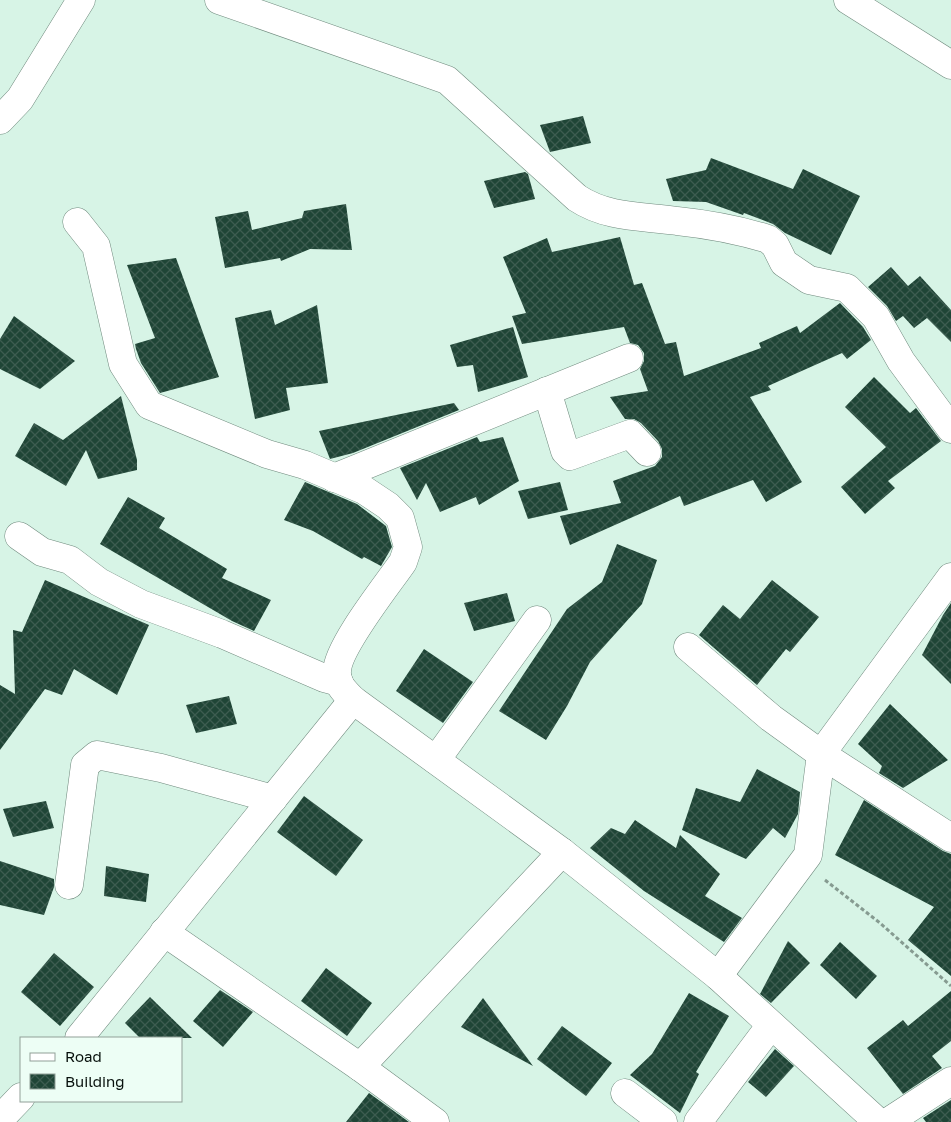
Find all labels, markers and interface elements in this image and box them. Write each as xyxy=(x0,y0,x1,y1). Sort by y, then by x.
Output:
legend xyxy=(20,1037,182,1102)
text: Road xyxy=(65,1047,102,1065)
text: Building xyxy=(65,1072,125,1090)

